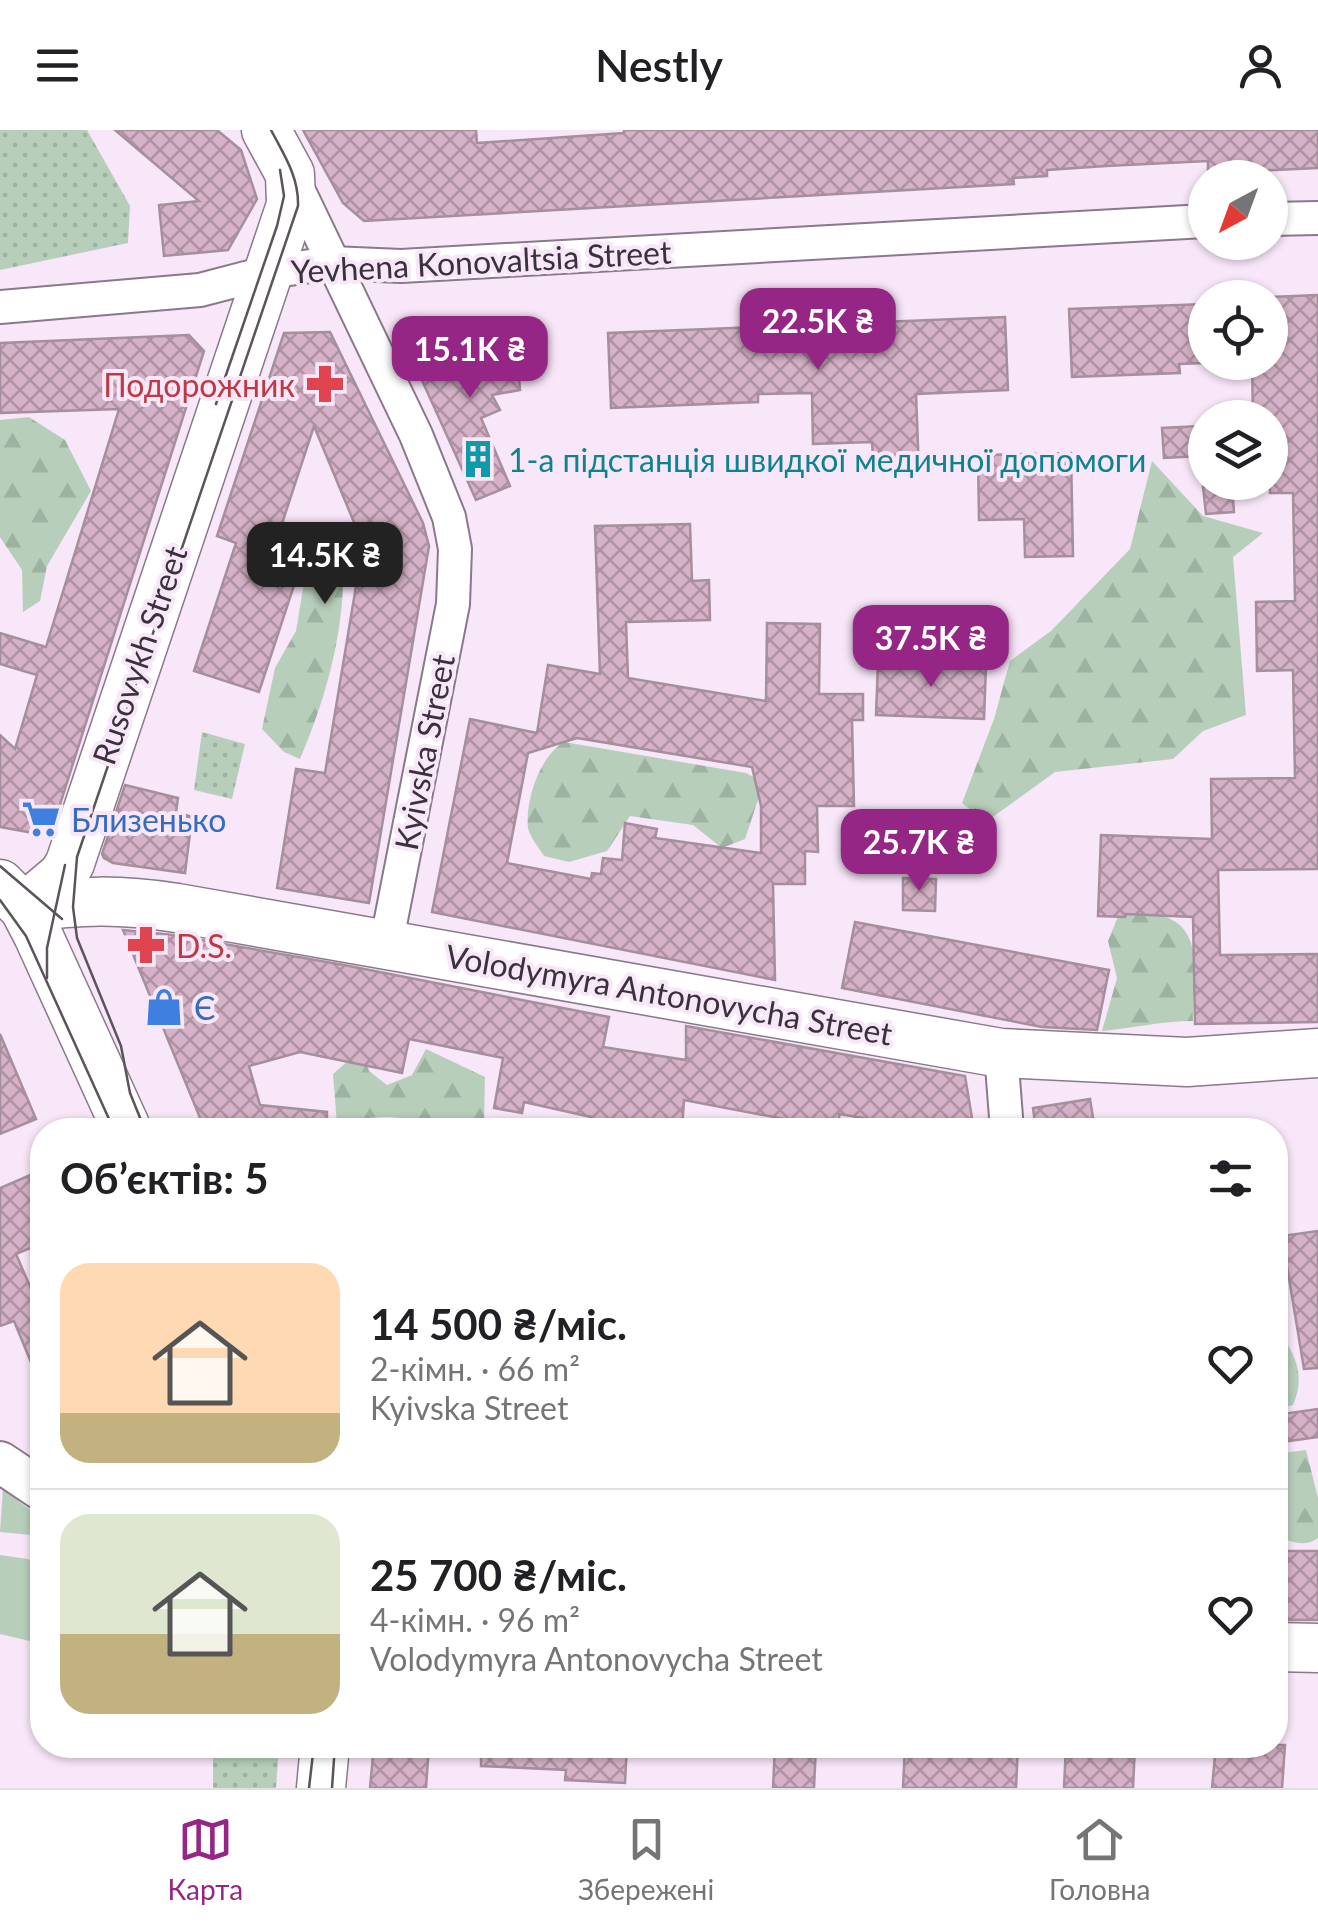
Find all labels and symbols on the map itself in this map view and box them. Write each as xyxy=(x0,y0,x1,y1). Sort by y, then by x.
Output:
north arrow xyxy=(1188,160,1288,260)
street label: Yevhena Konovaltsia Street xyxy=(290,232,673,290)
pin: 22.5K ₴ xyxy=(726,288,910,373)
pin: 15.1K ₴ xyxy=(378,316,562,401)
pharmacy icon: Подорожник xyxy=(304,363,346,405)
place label: Подорожник xyxy=(103,365,295,404)
building icon: 1-а підстанція швидкої медичної допомоги xyxy=(457,438,499,480)
place label: 1-а підстанція швидкої медичної допомоги xyxy=(508,440,1147,479)
pin: 14.5K ₴ xyxy=(233,522,417,607)
street label: Rusovykh Street xyxy=(83,540,195,769)
pin: 37.5K ₴ xyxy=(839,605,1023,690)
street label: Kyivska Street xyxy=(386,650,462,853)
supermarket icon: Близенько xyxy=(20,798,62,840)
place label: Близенько xyxy=(71,800,226,839)
pin: 25.7K ₴ xyxy=(827,809,1011,894)
pharmacy icon: D.S. xyxy=(125,924,167,966)
place label: D.S. xyxy=(176,926,232,965)
street label: Volodymyra Antonovycha Street xyxy=(443,935,896,1053)
shop icon: Є xyxy=(143,986,185,1028)
place label: Є xyxy=(194,988,216,1027)

